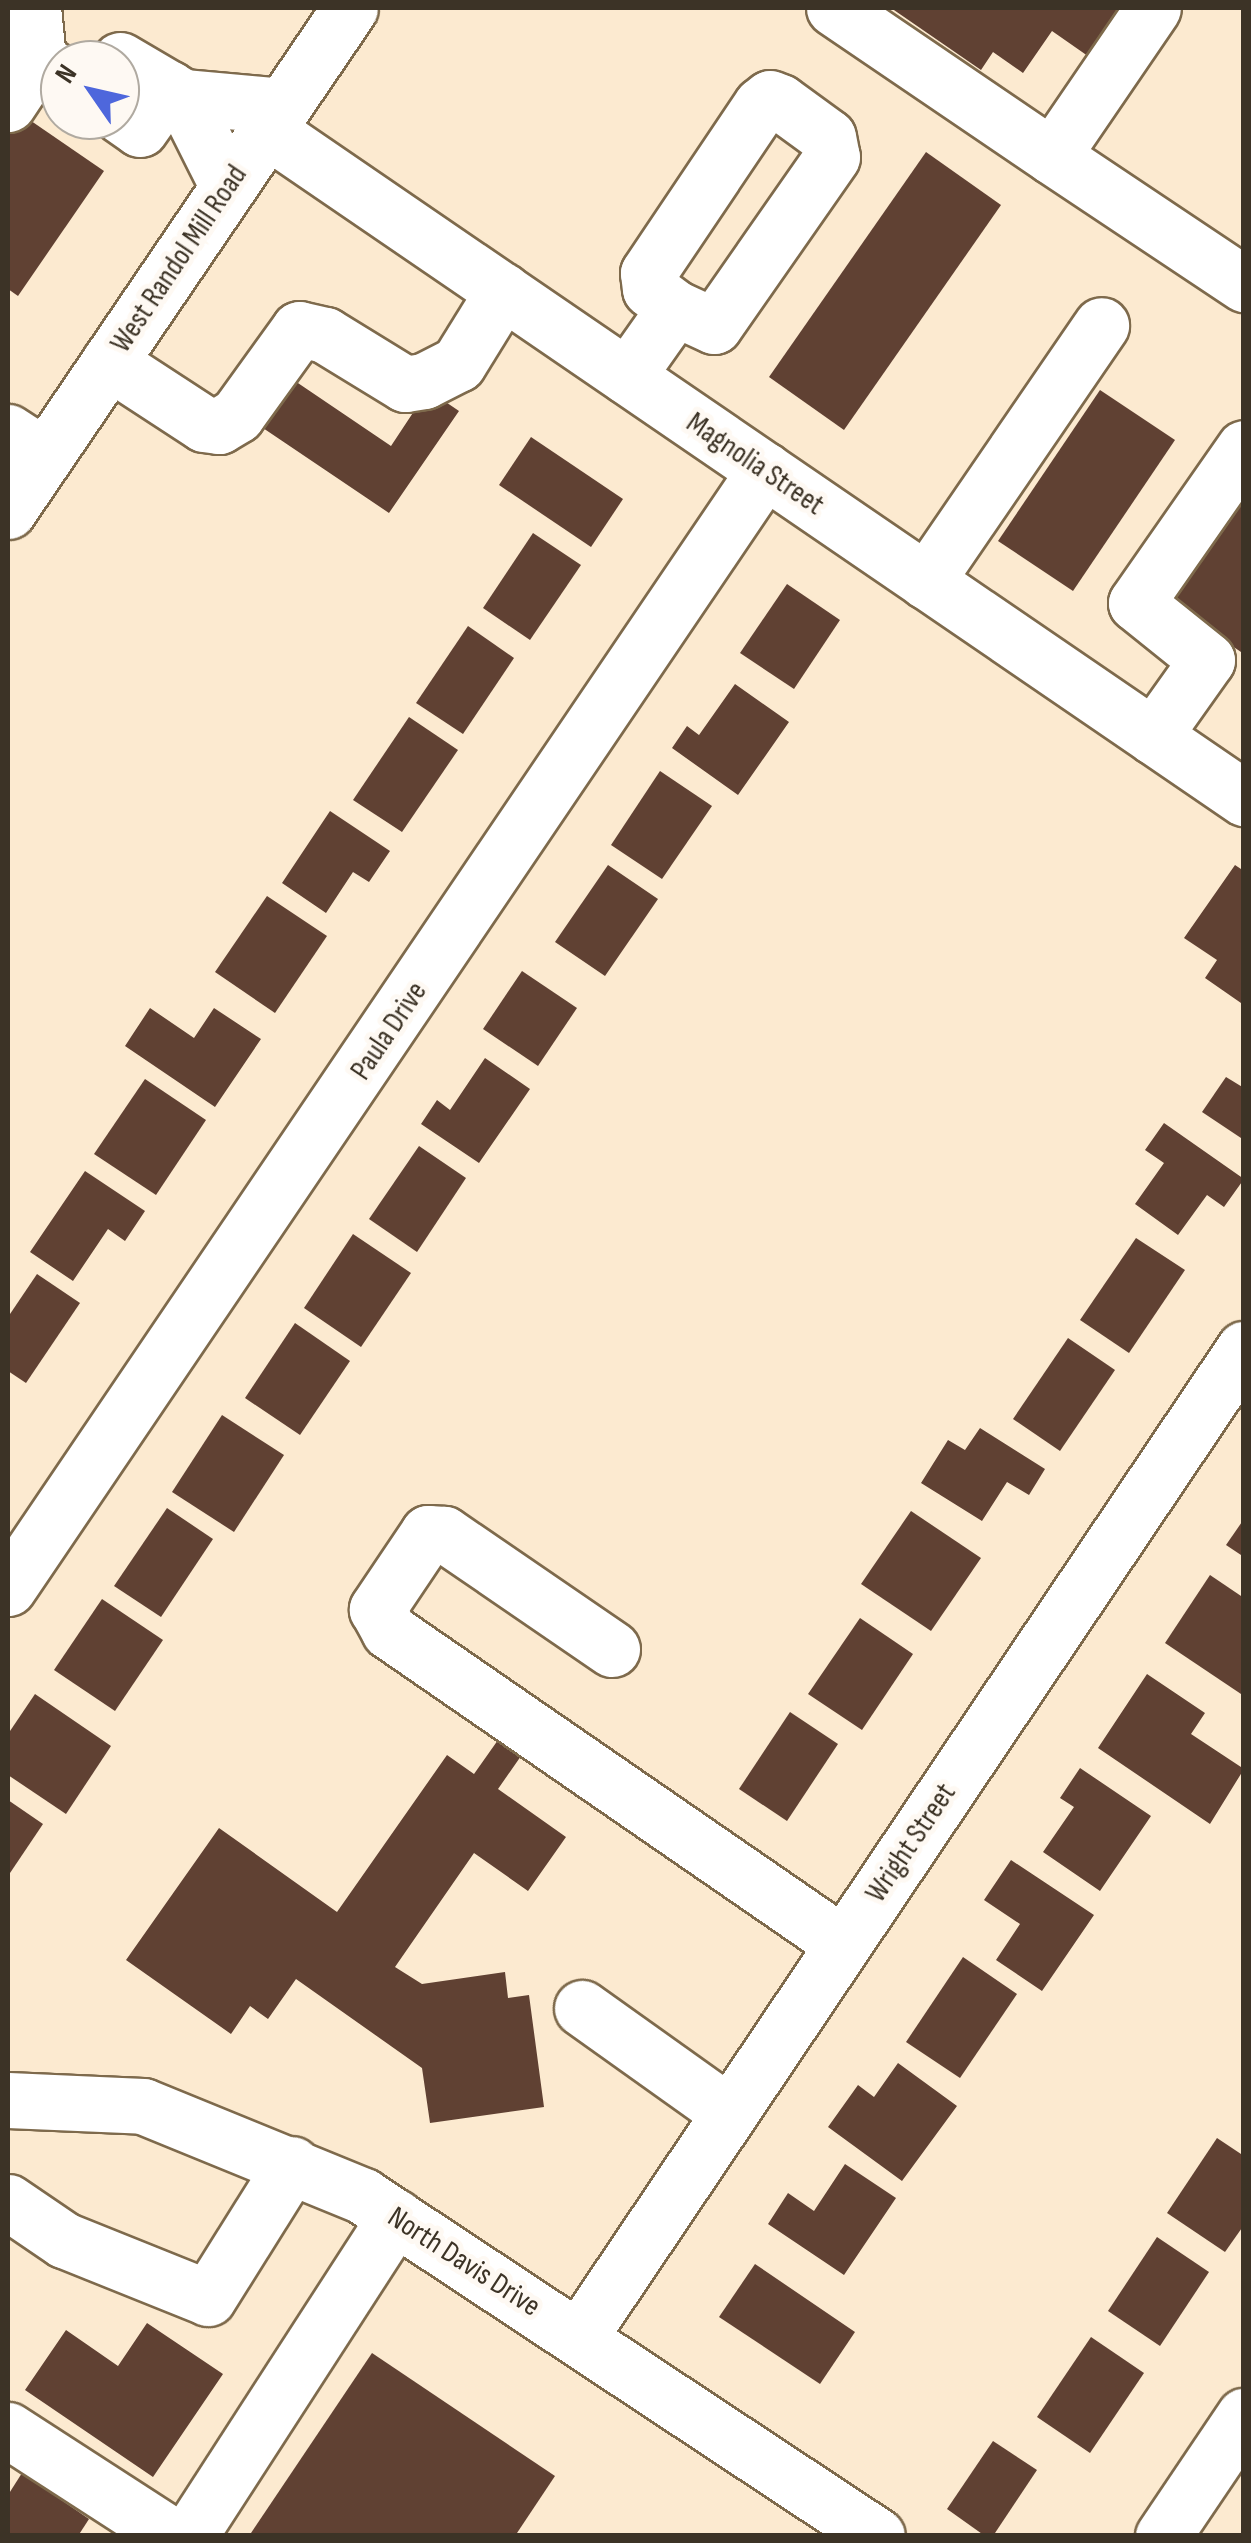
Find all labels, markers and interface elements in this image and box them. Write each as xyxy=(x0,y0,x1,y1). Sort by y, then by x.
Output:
north arrow xyxy=(40,40,140,140)
text: N xyxy=(49,59,84,89)
street label: West Randol Mill Road xyxy=(103,158,255,360)
street label: Magnolia Street xyxy=(679,405,831,523)
street label: Paula Drive xyxy=(343,975,435,1087)
street label: Wright Street xyxy=(858,1777,964,1909)
street label: North Davis Drive xyxy=(381,2199,547,2325)

